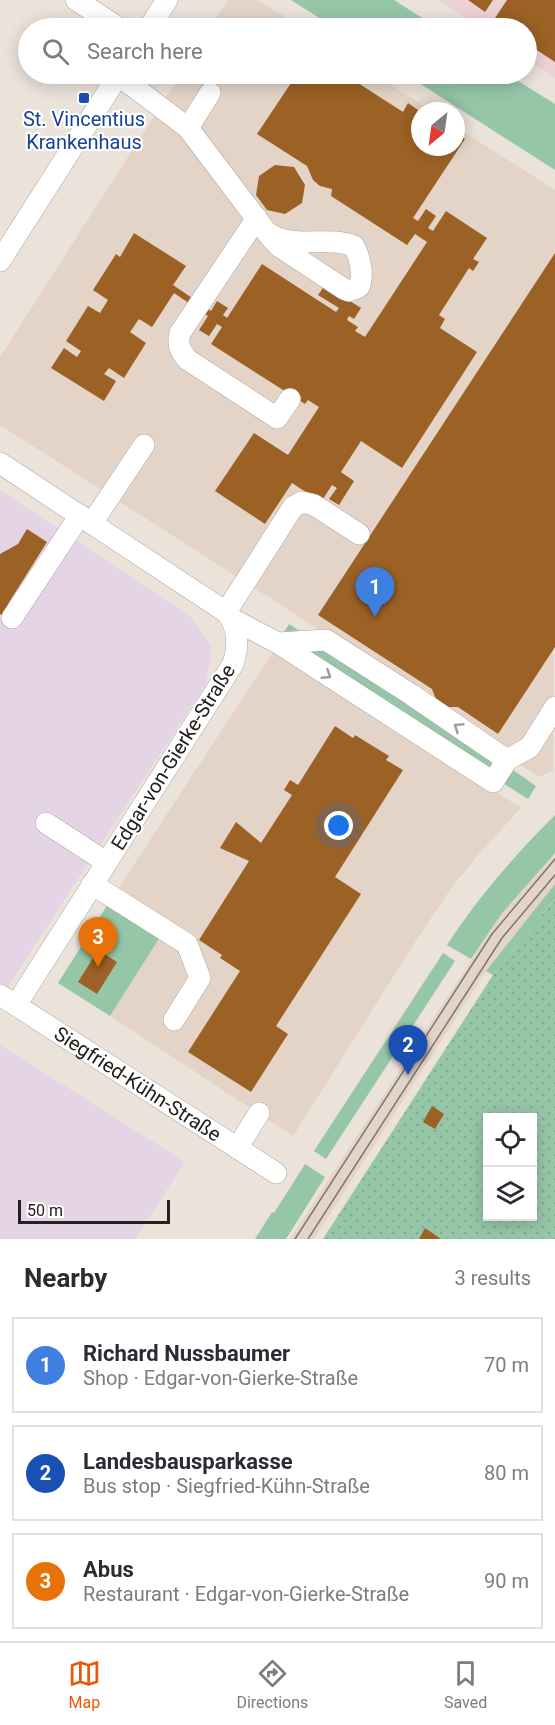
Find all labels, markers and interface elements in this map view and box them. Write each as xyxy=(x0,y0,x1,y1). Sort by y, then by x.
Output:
search box xyxy=(18,18,537,84)
icon: search xyxy=(39,35,72,68)
text: Search here xyxy=(87,39,203,64)
marker: St. Vincentius Krankenhaus xyxy=(77,91,91,105)
north arrow xyxy=(411,102,465,156)
place label: St. Vincentius Krankenhaus xyxy=(23,107,145,154)
pin: 1 xyxy=(356,568,394,617)
street label: Edgar-von-Gierke-Straße xyxy=(106,660,240,854)
one-way arrow xyxy=(320,668,331,679)
one-way arrow xyxy=(454,723,465,734)
your location xyxy=(324,811,353,840)
pin: 3 xyxy=(78,918,118,967)
street label: Siegfried-Kühn-Straße xyxy=(50,1021,226,1146)
pin: 2 xyxy=(388,1026,428,1075)
map controls xyxy=(483,1113,537,1221)
button: locate xyxy=(483,1113,537,1167)
button: layers xyxy=(483,1167,537,1221)
scale bar xyxy=(18,1197,170,1224)
text: 50 m xyxy=(27,1201,63,1220)
text: Nearby xyxy=(24,1263,107,1293)
text: 3 results xyxy=(455,1266,531,1290)
text: Richard Nussbaumer xyxy=(83,1341,290,1366)
text: 1 xyxy=(40,1353,51,1377)
text: 70 m xyxy=(484,1353,529,1377)
text: Shop · Edgar-von-Gierke-Straße xyxy=(83,1366,358,1390)
text: Landesbausparkasse xyxy=(83,1449,293,1474)
text: 2 xyxy=(40,1461,51,1485)
text: 80 m xyxy=(484,1461,529,1485)
text: Bus stop · Siegfried-Kühn-Straße xyxy=(83,1474,370,1498)
text: Abus xyxy=(83,1557,134,1582)
text: 3 xyxy=(40,1569,51,1593)
text: 90 m xyxy=(484,1569,529,1593)
text: Restaurant · Edgar-von-Gierke-Straße xyxy=(83,1582,409,1606)
tab: Map xyxy=(68,1657,101,1712)
tab: Directions xyxy=(236,1657,308,1712)
tab: Saved xyxy=(444,1657,487,1712)

